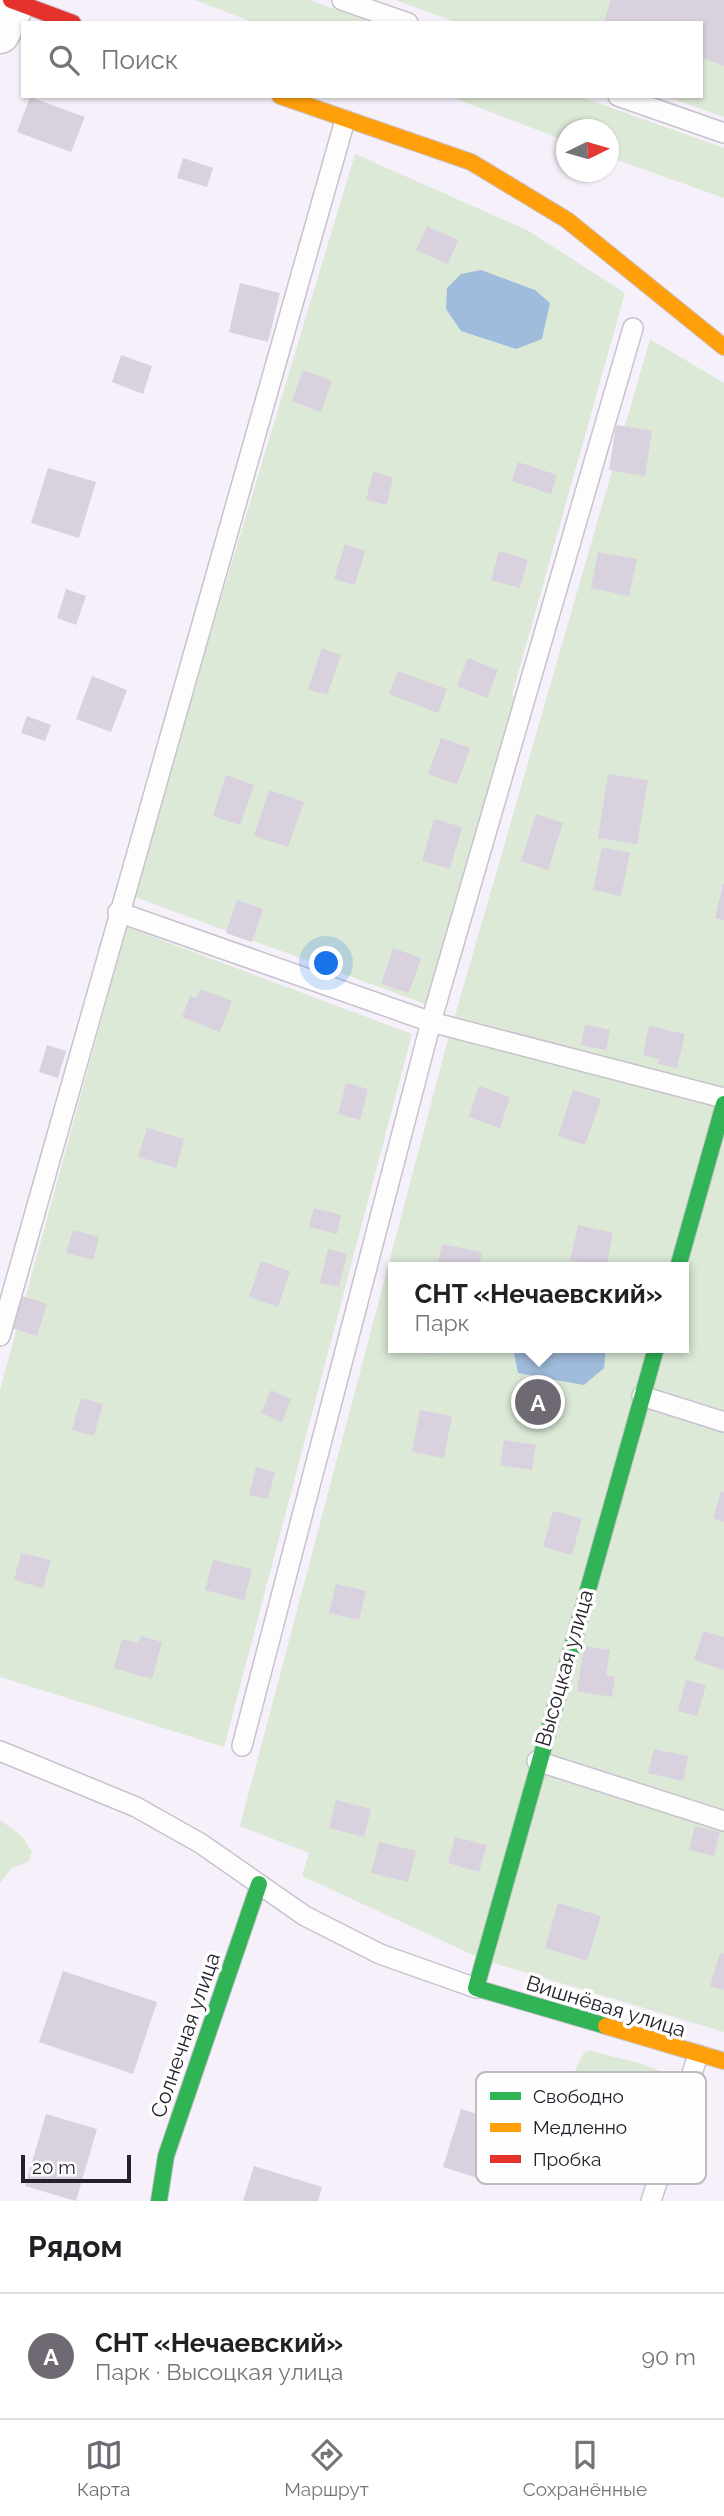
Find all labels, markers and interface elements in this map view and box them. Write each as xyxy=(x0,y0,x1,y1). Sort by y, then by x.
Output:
search box xyxy=(21,21,703,98)
icon: search xyxy=(45,41,83,79)
text: Поиск xyxy=(101,45,178,75)
north arrow xyxy=(556,119,619,182)
your location xyxy=(309,946,343,980)
popup xyxy=(388,1262,689,1353)
text: СНТ «Нечаевский» xyxy=(414,1279,663,1309)
text: Парк xyxy=(414,1309,470,1336)
pin: A xyxy=(515,1376,561,1428)
street label: Высоцкая улица xyxy=(530,1587,598,1749)
street label: Солнечная улица xyxy=(145,1949,225,2121)
street label: Вишнёвая улица xyxy=(523,1970,689,2042)
legend xyxy=(476,2072,706,2184)
text: Свободно xyxy=(533,2085,624,2107)
text: Медленно xyxy=(533,2116,627,2138)
text: Пробка xyxy=(533,2148,601,2170)
scale bar xyxy=(21,2152,131,2184)
text: 20 m xyxy=(32,2156,76,2178)
text: Рядом xyxy=(28,2229,122,2264)
text: СНТ «Нечаевский» xyxy=(95,2328,343,2358)
text: A xyxy=(43,2343,59,2370)
text: 90 m xyxy=(641,2343,696,2370)
text: Парк · Высоцкая улица xyxy=(95,2358,343,2385)
tab: Карта xyxy=(77,2436,130,2500)
tab: Маршрут xyxy=(284,2436,369,2500)
tab: Сохранённые xyxy=(523,2436,647,2500)

